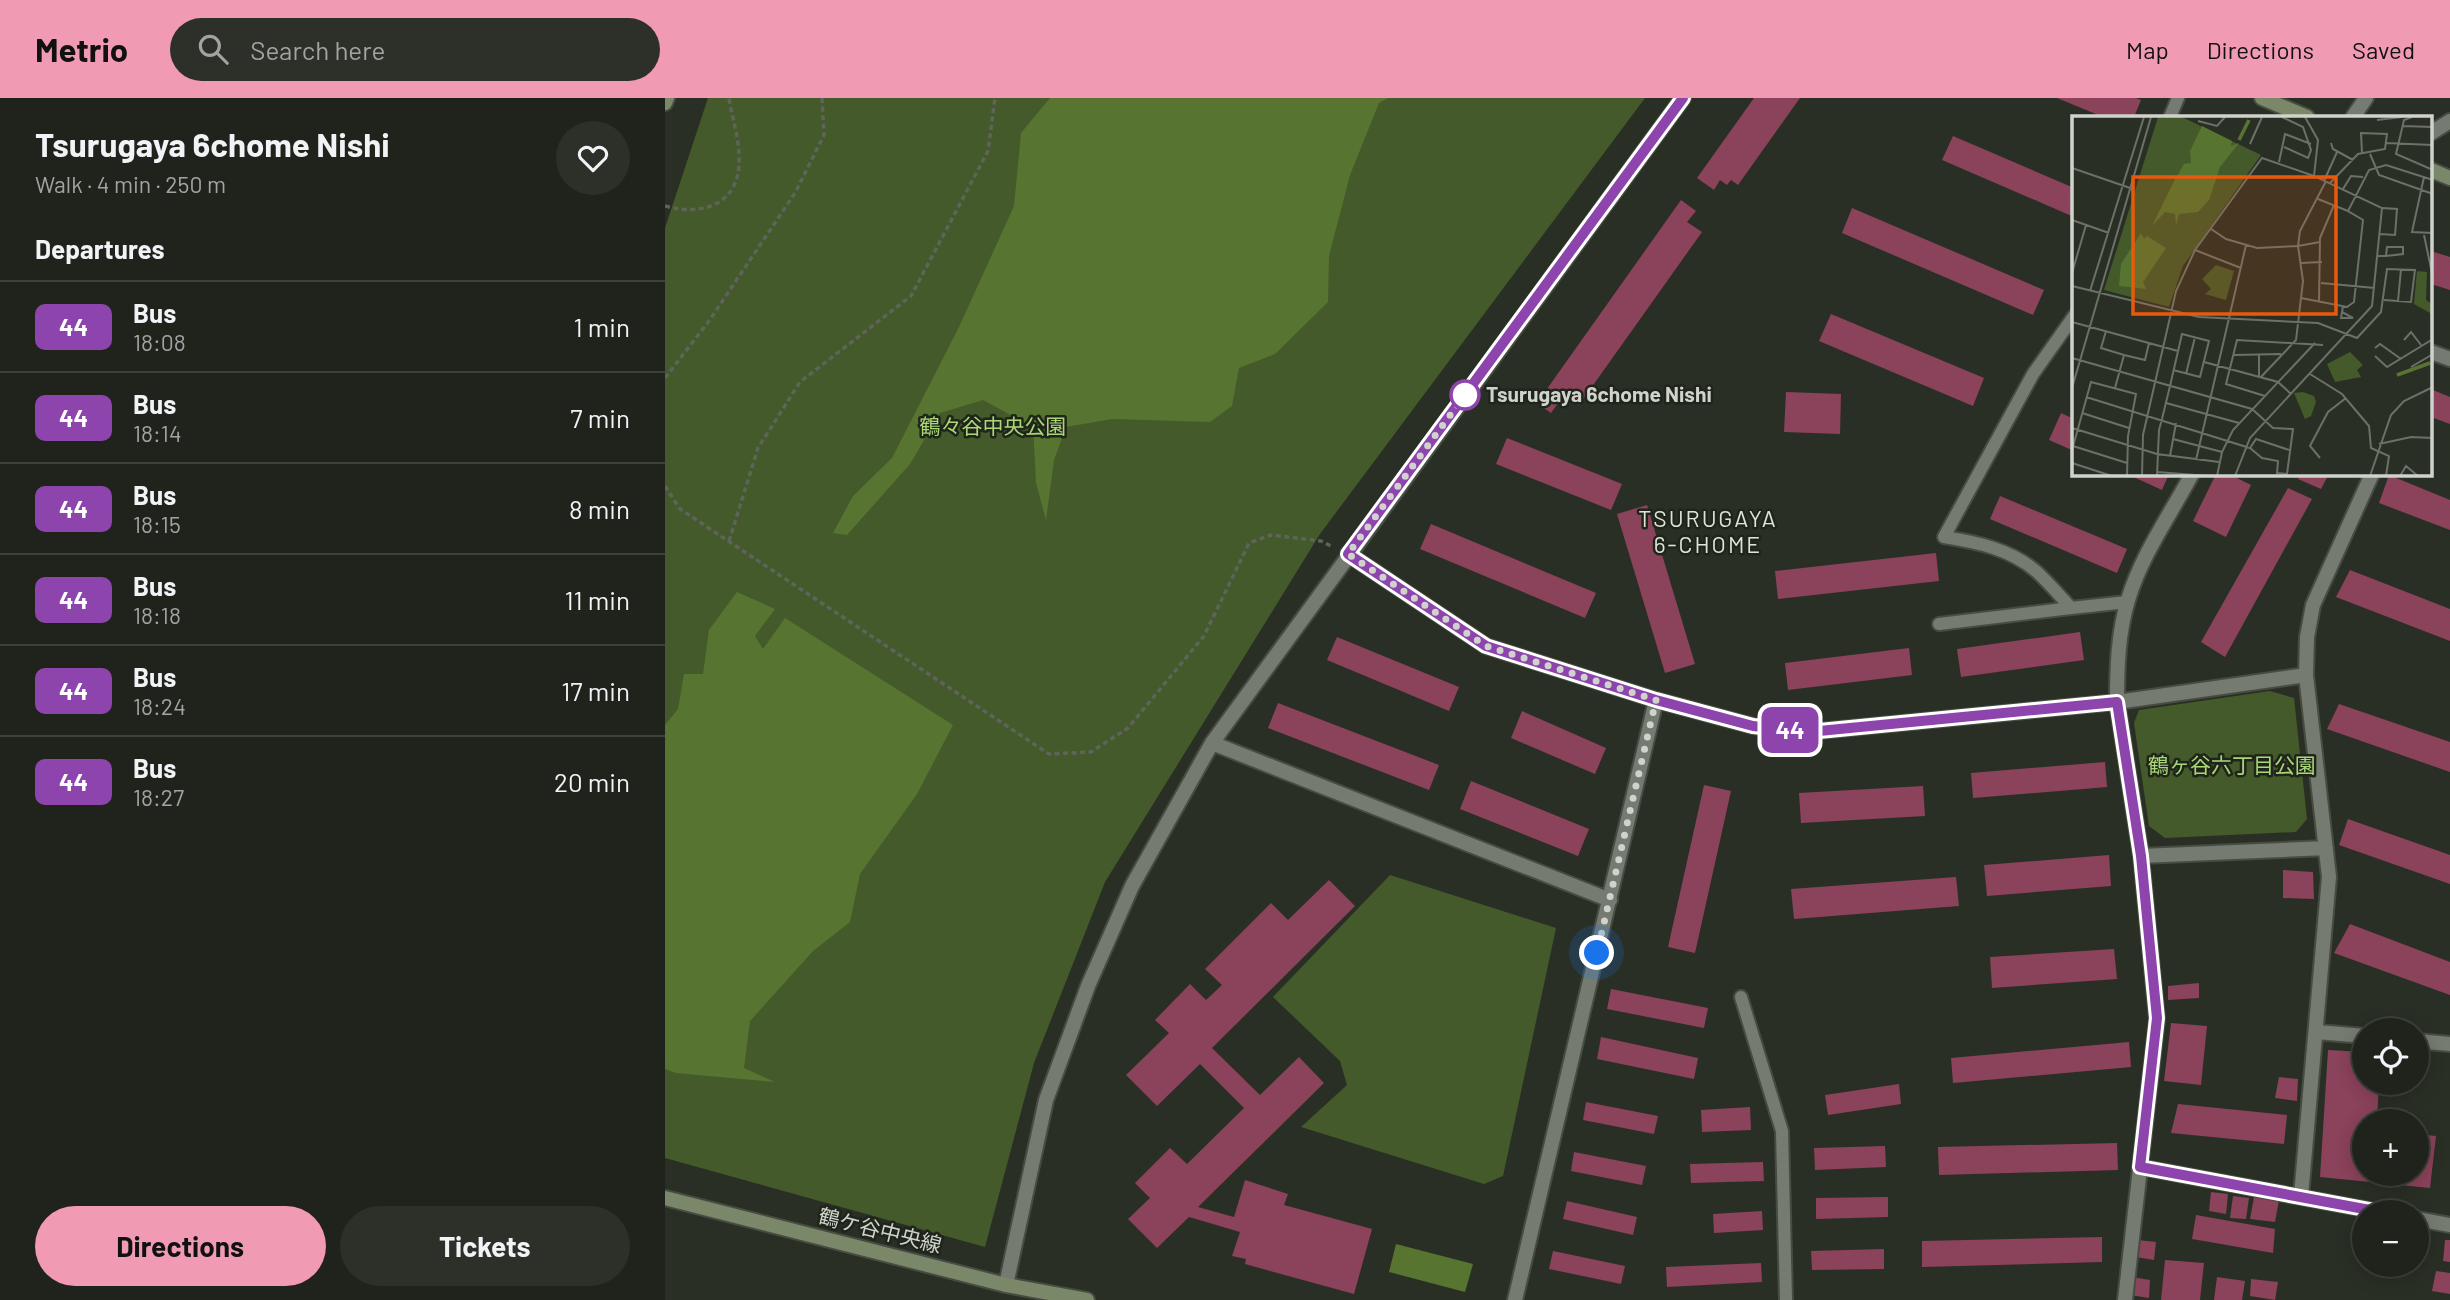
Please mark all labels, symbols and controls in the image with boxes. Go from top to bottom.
search box [170,18,660,81]
text: Metrio [35,29,128,69]
icon: search [194,30,232,68]
text: Search here [250,34,385,65]
text: Map [2126,35,2169,64]
text: Directions [2207,35,2314,64]
text: Saved [2352,35,2415,64]
inset map [2072,116,2433,476]
button: heart [556,121,630,195]
text: Tsurugaya 6chome Nishi [35,124,390,164]
text: Walk · 4 min · 250 m [35,170,226,198]
text: Departures [35,233,165,264]
text: Bus [133,297,176,328]
text: 1 min [574,311,630,342]
text: 44 [59,312,88,341]
text: 18:08 [133,328,186,356]
marker: Tsurugaya 6chome Nishi [1450,380,1480,410]
place label: Tsurugaya 6chome Nishi [1486,381,1712,406]
text: Bus [133,388,176,419]
text: 7 min [570,402,630,433]
text: 44 [59,403,88,432]
park label: 鶴々谷中央公園 [920,413,1067,438]
text: 18:14 [133,419,182,447]
text: Bus [133,479,176,510]
text: 8 min [569,493,630,524]
text: 44 [59,494,88,523]
district label: TSURUGAYA 6-CHOME [1638,504,1778,558]
text: 18:15 [133,510,181,538]
text: Bus [133,570,176,601]
text: 11 min [564,584,630,615]
text: 44 [59,585,88,614]
text: 18:18 [133,601,181,629]
text: Bus [133,661,176,692]
text: 17 min [561,675,630,706]
text: 44 [59,676,88,705]
text: 18:24 [133,692,186,720]
line badge: 44 [1759,707,1821,753]
text: 44 [1775,715,1805,744]
text: Bus [133,752,176,783]
park label: 鶴ヶ谷六丁目公園 [2148,752,2316,777]
text: 20 min [554,766,630,797]
text: 44 [59,767,88,796]
text: 18:27 [133,783,184,811]
your location [1579,935,1614,970]
map controls [2352,1018,2429,1277]
button: locate [2352,1018,2429,1095]
button: + [2352,1109,2429,1186]
button: − [2352,1200,2429,1277]
street label: 鶴ケ谷中央線 [816,1202,945,1257]
button: Directions [35,1206,326,1286]
button: Tickets [340,1206,630,1286]

